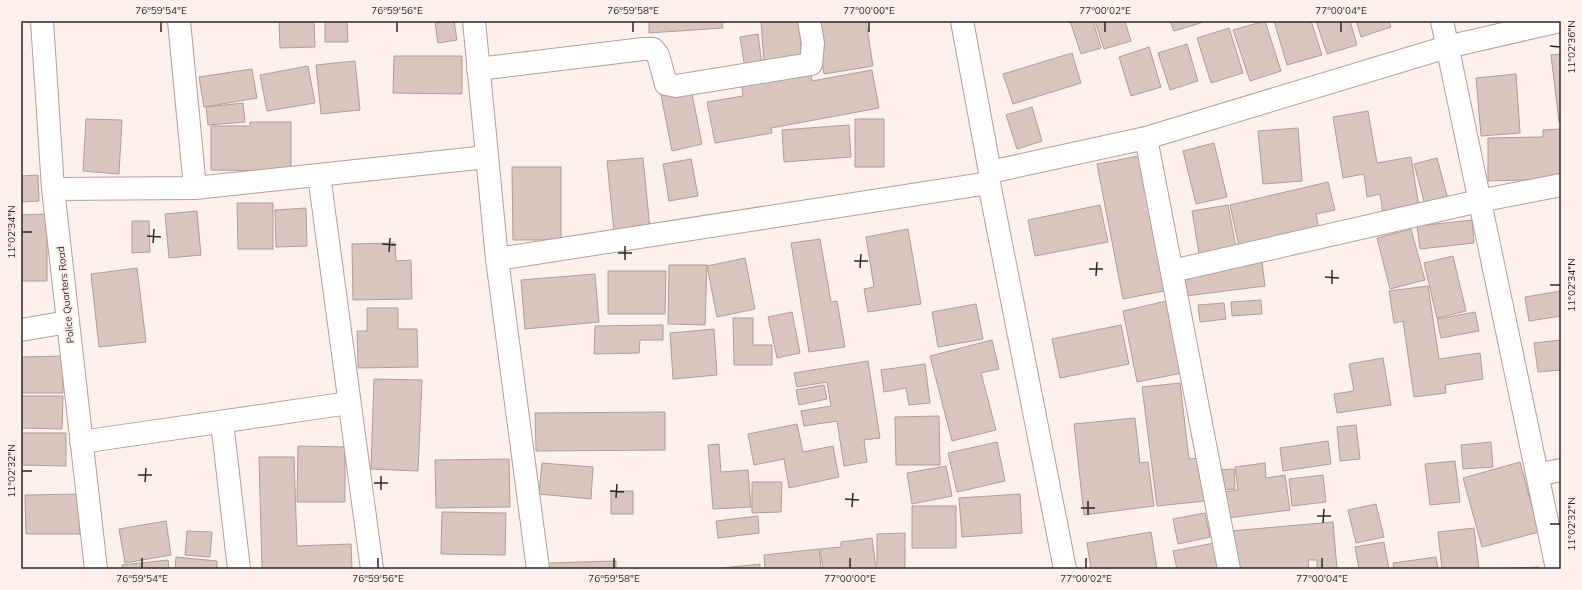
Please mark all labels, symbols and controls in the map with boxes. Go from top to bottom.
text: 76°59'54"E [135,4,187,17]
text: 76°59'56"E [371,4,423,17]
text: 76°59'58"E [607,4,659,17]
text: 77°00'00"E [843,4,895,17]
text: 77°00'02"E [1079,4,1131,17]
text: 77°00'04"E [1315,4,1367,17]
text: 11°02'36"N [1565,20,1578,74]
text: 11°02'34"N [5,205,18,259]
street label: Police Quarters Road [54,246,77,344]
text: 11°02'34"N [1565,258,1578,312]
text: 11°02'32"N [5,444,18,498]
text: 11°02'32"N [1565,497,1578,551]
text: 76°59'54"E [116,572,168,585]
text: 76°59'56"E [352,572,404,585]
text: 76°59'58"E [588,572,640,585]
text: 77°00'00"E [824,572,876,585]
text: 77°00'02"E [1060,572,1112,585]
text: 77°00'04"E [1296,572,1348,585]

